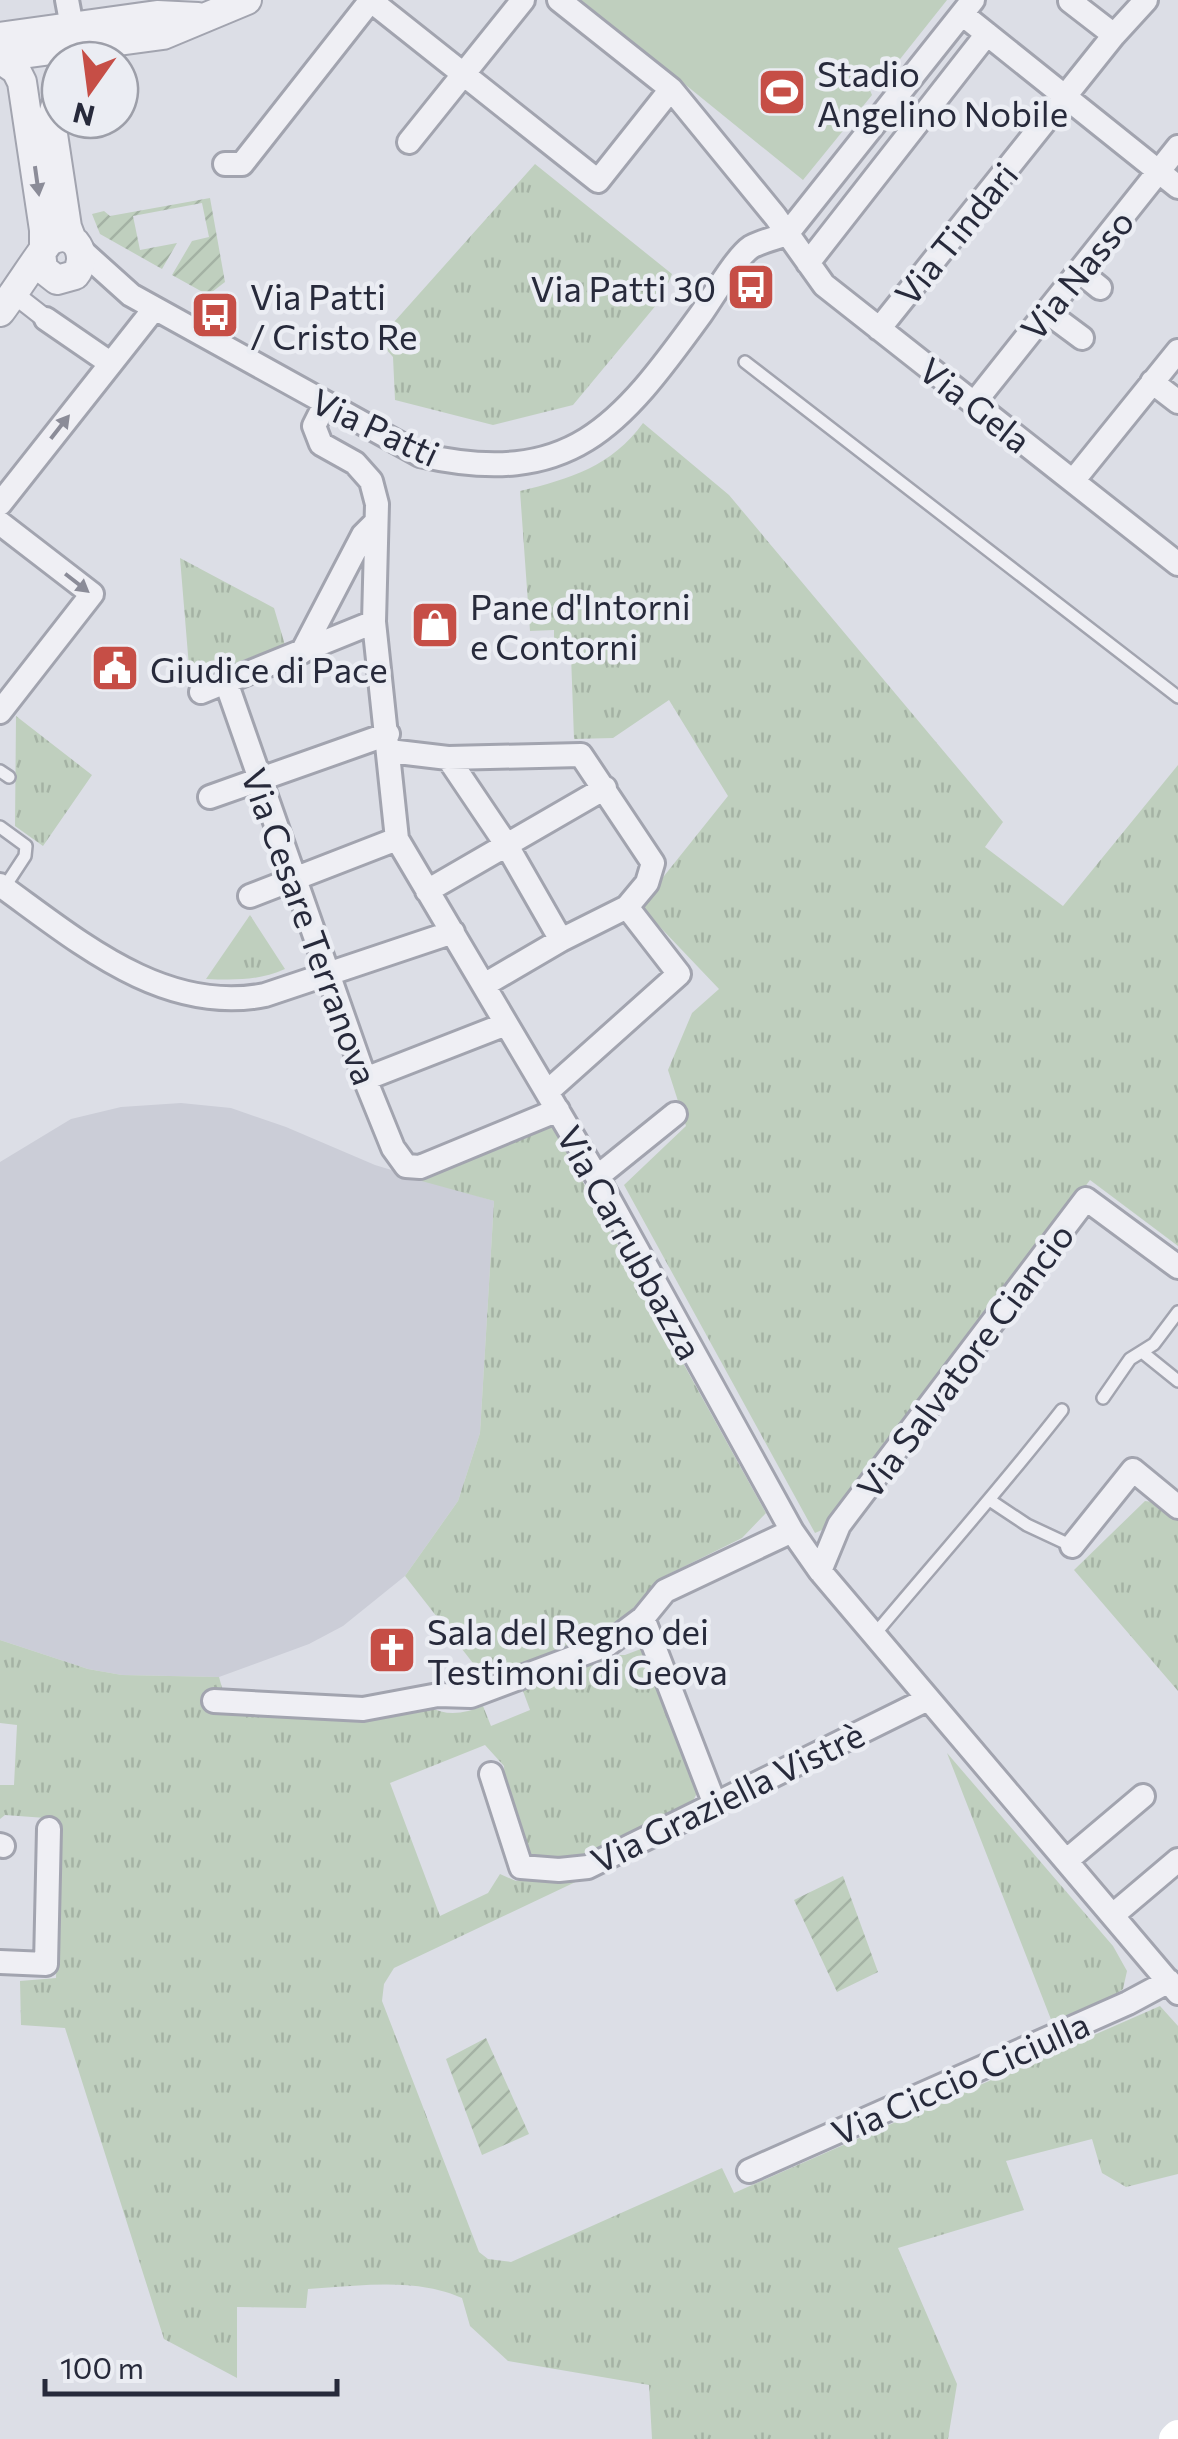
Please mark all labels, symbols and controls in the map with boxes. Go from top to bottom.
north arrow [40,40,140,140]
place label: Stadio Angelino Nobile [817,51,1068,134]
sports icon: Stadio Angelino Nobile [756,66,808,118]
text: N [69,96,98,134]
street label: Via Tindari [884,153,1026,313]
one-way arrow [29,165,45,197]
street label: Via Nasso [1010,200,1142,348]
bus stop icon: Via Patti 30 [725,261,777,313]
place label: Via Patti 30 [531,266,716,309]
place label: Via Patti / Cristo Re [250,274,418,357]
bus stop icon: Via Patti / Cristo Re [189,289,241,341]
street label: Via Gela [912,347,1040,461]
street label: Via Patti [305,378,447,474]
one-way arrow [49,415,70,440]
one-way arrow [64,572,90,592]
place label: Pane d'Intorni e Contorni [470,584,691,667]
shop icon: Pane d'Intorni e Contorni [409,599,461,651]
public building icon: Giudice di Pace [89,642,141,694]
place label: Giudice di Pace [150,647,388,690]
street label: Via Cesare Terranova [234,762,388,1090]
street label: Via Carrubbazza [549,1118,713,1366]
street label: Via Salvatore Ciancio [846,1214,1082,1506]
place label: Sala del Regno dei Testimoni di Geova [427,1609,728,1692]
church icon: Sala del Regno dei Testimoni di Geova [366,1624,418,1676]
street label: Via Graziella Vistrè [584,1711,870,1881]
street label: Via Ciccio Ciciulla [825,2001,1095,2153]
scale bar [45,2334,338,2396]
text: 100 m [60,2348,144,2385]

